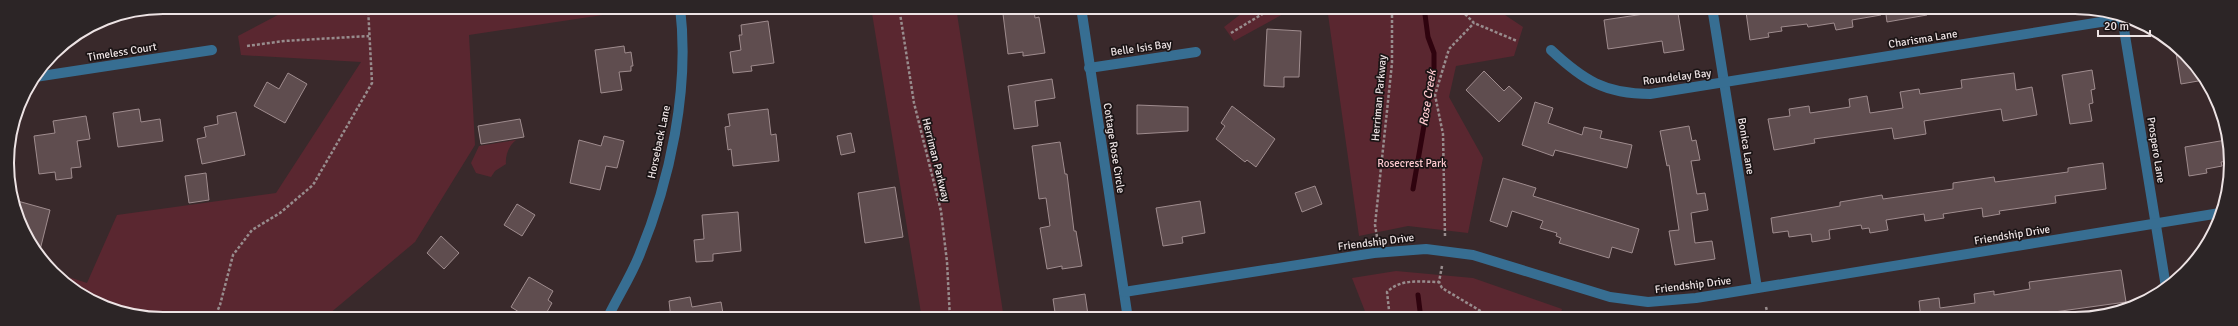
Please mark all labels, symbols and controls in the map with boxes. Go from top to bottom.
scale bar [2098,12,2150,38]
text: 20 m [2104,19,2129,34]
street label: Charisma Lane [1888,27,1958,51]
street label: Belle Isis Bay [1109,37,1173,59]
street label: Timeless Court [87,40,158,64]
street label: Herriman Parkway [1369,53,1389,142]
street label: Roundelay Bay [1642,66,1713,88]
water label: Rose Creek [1416,68,1440,127]
street label: Cottage Rose Circle [1100,102,1128,194]
street label: Horseback Lane [645,104,673,180]
street label: Herriman Parkway [919,116,953,204]
street label: Prospero Lane [2144,116,2168,184]
street label: Bonica Lane [1735,117,1757,175]
park label: Rosecrest Park [1377,157,1447,170]
street label: Friendship Drive [1973,223,2051,247]
street label: Friendship Drive [1337,231,1415,253]
street label: Friendship Drive [1654,274,1732,296]

